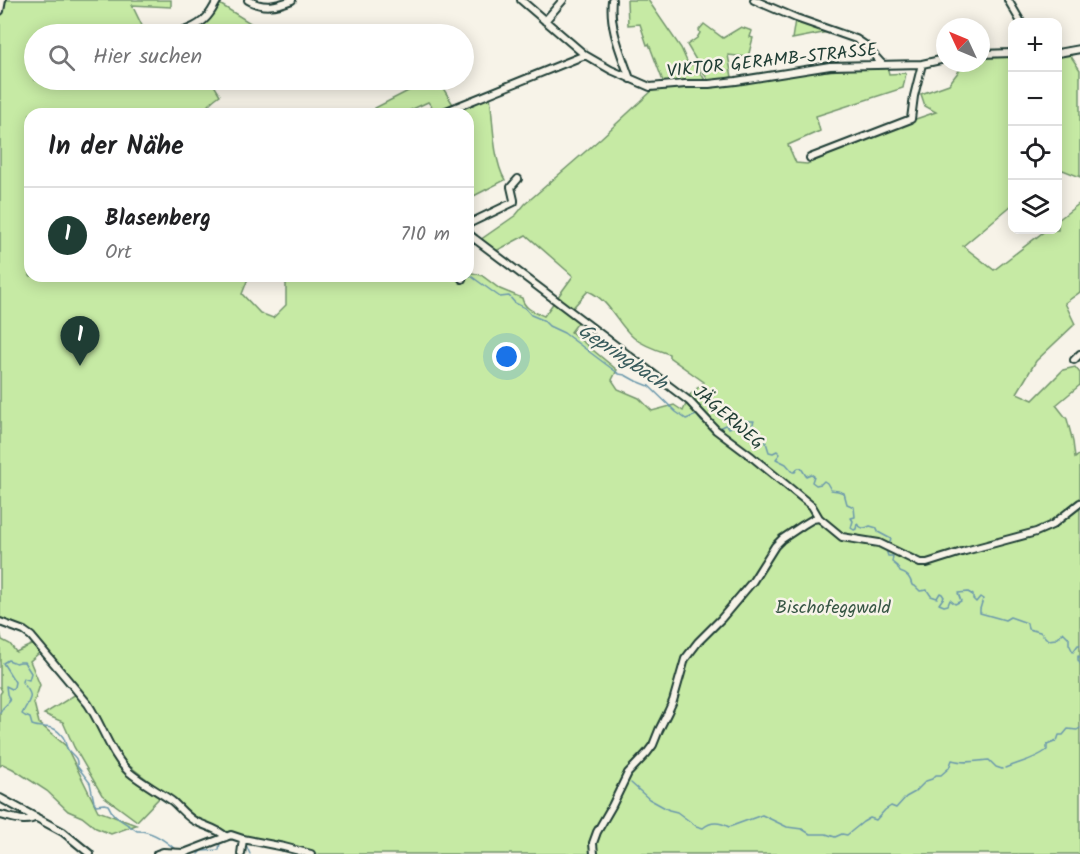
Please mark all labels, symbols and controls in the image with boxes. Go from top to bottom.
north arrow [936,18,990,72]
map controls [1008,18,1062,234]
button: + [1008,18,1062,72]
search box [24,24,474,90]
street label: VIKTOR GERAMB-STRASSE [666,36,879,87]
text: Hier suchen [93,40,202,75]
icon: search [45,41,78,74]
button: − [1008,72,1062,126]
text: In der Nähe [48,126,184,168]
button: locate [1008,126,1062,180]
button: layers [1008,180,1062,234]
text: Blasenberg [105,202,211,237]
text: 1 [64,219,71,251]
text: 710 m [401,219,450,251]
text: Ort [105,237,132,269]
pin: 1 [60,316,100,366]
water label: Gepringbach [571,316,675,401]
your location [492,342,521,371]
street label: JÄGERWEG [686,379,770,458]
park label: Bischofeggwald [775,594,892,623]

